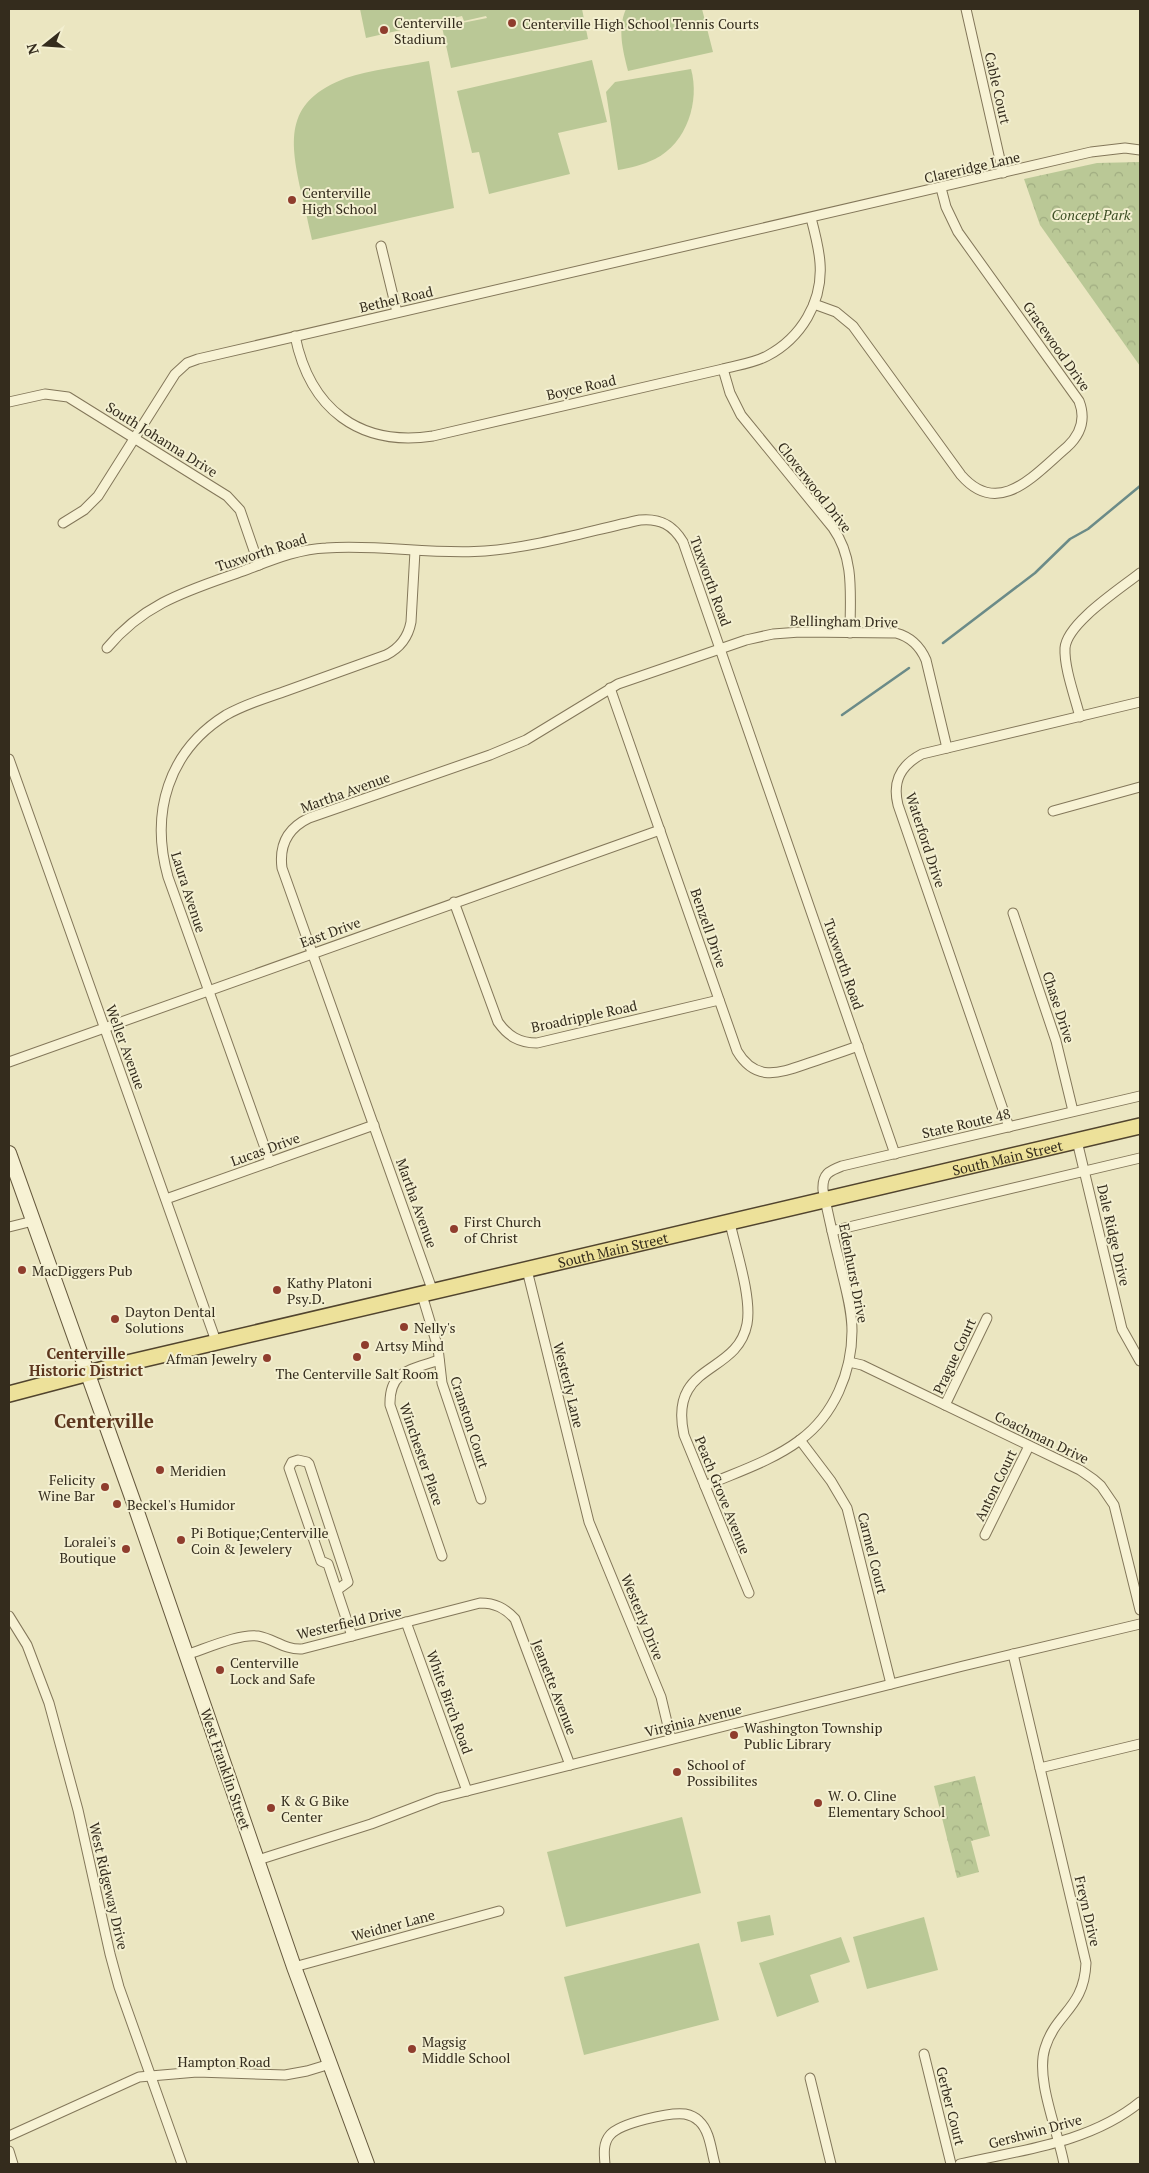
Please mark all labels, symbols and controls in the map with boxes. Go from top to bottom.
place label: Centerville Stadium [394,13,463,48]
place label: Centerville High School Tennis Courts [522,14,759,33]
marker: Centerville High School Tennis Courts [506,17,518,29]
north arrow [20,20,70,70]
marker: Centerville Stadium [378,24,390,36]
text: N [21,41,43,57]
street label: Cable Court [980,50,1016,127]
street label: Clareridge Lane [922,147,1022,187]
place label: Centerville High School [302,183,377,218]
marker: Centerville High School [286,194,298,206]
park label: Concept Park [1051,205,1131,224]
street label: Bethel Road [357,281,435,317]
street label: Gracewood Drive [1019,297,1095,395]
street label: Boyce Road [544,370,618,404]
street label: South Johanna Drive [103,397,221,481]
street label: Cloverwood Drive [774,438,856,536]
street label: Tuxworth Road [213,528,309,576]
street label: Tuxworth Road [686,533,736,629]
street label: Bellingham Drive [790,611,898,631]
street label: Martha Avenue [298,767,392,817]
street label: Waterford Drive [902,790,950,890]
street label: Laura Avenue [167,849,211,935]
street label: Benzell Drive [687,886,731,970]
street label: East Drive [297,912,363,952]
street label: Tuxworth Road [820,916,868,1012]
street label: Chase Drive [1038,969,1080,1045]
street label: Broadripple Road [529,995,639,1037]
street label: Weller Avenue [102,1002,150,1092]
street label: State Route 48 [920,1104,1012,1142]
street label: Lucas Drive [228,1128,302,1170]
street label: South Main Street [950,1135,1065,1179]
street label: Martha Avenue [392,1156,442,1250]
street label: Dale Ridge Drive [1093,1182,1135,1288]
place label: First Church of Christ [464,1212,541,1247]
street label: Edenhurst Drive [835,1222,873,1324]
marker: First Church of Christ [448,1223,460,1235]
street label: South Main Street [556,1227,671,1271]
place label: MacDiggers Pub [32,1261,133,1280]
marker: MacDiggers Pub [16,1264,28,1276]
place label: Kathy Platoni Psy.D. [287,1273,372,1308]
marker: Kathy Platoni Psy.D. [271,1284,283,1296]
place label: Dayton Dental Solutions [125,1302,215,1337]
marker: Dayton Dental Solutions [109,1313,121,1325]
street label: Prague Court [928,1314,980,1397]
place label: Nelly's [414,1318,456,1337]
marker: Nelly's [398,1321,410,1333]
place label: Artsy Mind [375,1336,444,1355]
marker: Artsy Mind [359,1339,371,1351]
street label: Westerly Lane [549,1340,589,1430]
district label: Centerville Historic District [29,1343,143,1380]
place label: Afman Jewelry [166,1349,258,1368]
marker: The Centerville Salt Room [351,1351,363,1363]
marker: Afman Jewelry [261,1352,273,1364]
place label: The Centerville Salt Room [275,1364,439,1383]
street label: Cranston Court [446,1374,494,1471]
street label: Winchester Place [396,1400,448,1508]
street label: Coachman Drive [992,1406,1092,1468]
district label: Centerville [54,1408,154,1433]
street label: Peach Grove Avenue [691,1433,755,1557]
street label: Anton Court [969,1445,1021,1524]
place label: Meridien [170,1461,227,1480]
marker: Meridien [154,1464,166,1476]
place label: Felicity Wine Bar [38,1470,96,1505]
marker: Felicity Wine Bar [99,1481,111,1493]
place label: Beckel's Humidor [127,1495,236,1514]
marker: Beckel's Humidor [111,1498,123,1510]
street label: Carmel Court [854,1510,892,1596]
place label: Pi Botique;Centerville Coin & Jewelery [191,1523,329,1558]
place label: Loralei's Boutique [59,1532,116,1567]
marker: Pi Botique;Centerville Coin & Jewelery [175,1534,187,1546]
marker: Loralei's Boutique [120,1543,132,1555]
street label: Westerly Drive [617,1571,669,1663]
street label: Westerfield Drive [295,1601,403,1643]
street label: Jeanette Avenue [528,1637,582,1737]
street label: White Birch Road [422,1648,478,1757]
place label: Centerville Lock and Safe [230,1653,315,1688]
marker: Centerville Lock and Safe [214,1664,226,1676]
street label: Virginia Avenue [643,1699,743,1741]
street label: West Franklin Street [196,1706,256,1833]
place label: Washington Township Public Library [744,1718,882,1753]
marker: Washington Township Public Library [728,1729,740,1741]
place label: School of Possibilites [687,1755,758,1790]
marker: School of Possibilites [671,1766,683,1778]
place label: W. O. Cline Elementary School [828,1786,945,1821]
place label: K & G Bike Center [281,1791,349,1826]
marker: W. O. Cline Elementary School [812,1797,824,1809]
marker: K & G Bike Center [265,1802,277,1814]
street label: West Ridgeway Drive [85,1820,133,1952]
street label: Freyn Drive [1071,1874,1105,1948]
street label: Weidner Lane [349,1905,437,1945]
place label: Magsig Middle School [422,2032,511,2067]
marker: Magsig Middle School [406,2043,418,2055]
street label: Hampton Road [177,2052,271,2071]
street label: Gerber Court [932,2065,970,2148]
street label: Gershwin Drive [986,2109,1084,2153]

